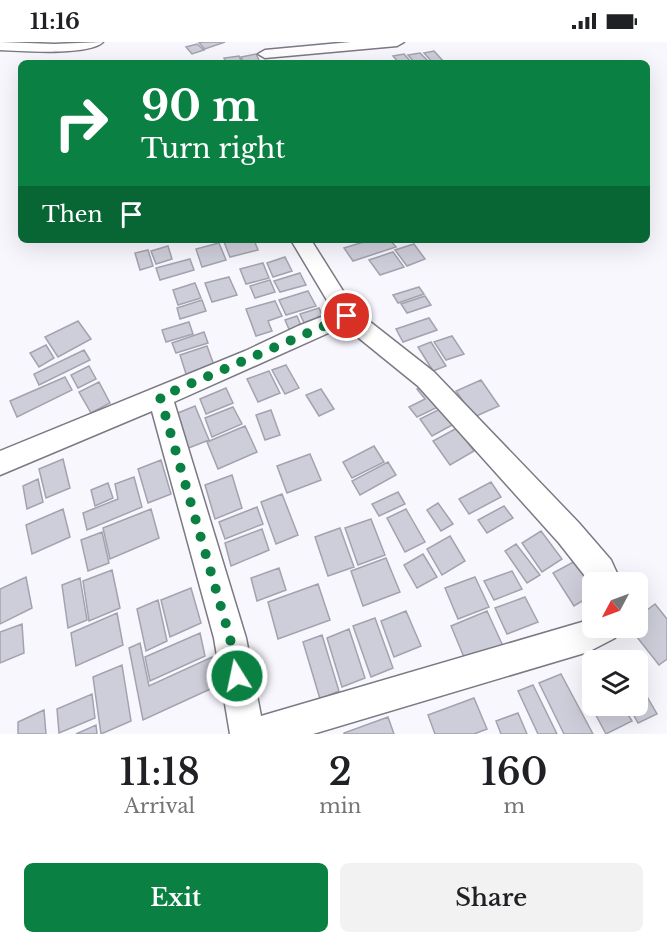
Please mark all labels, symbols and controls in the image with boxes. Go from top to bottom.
text: 11:16 [30,8,80,35]
text: 90 m [141,80,259,132]
icon: right [42,84,120,162]
text: Turn right [141,132,285,165]
icon: arrive [115,198,148,231]
text: Then [42,201,103,228]
pin [321,290,372,341]
icon: arrive [330,299,363,332]
north arrow [582,572,648,638]
map controls [582,572,648,716]
position arrow [205,644,269,708]
button: layers [582,650,648,716]
text: 11:18 [120,750,200,795]
text: 2 [329,750,352,795]
text: 160 [481,750,547,795]
text: Arrival [124,794,195,818]
text: min [319,794,361,818]
text: m [503,794,525,818]
button: Exit [24,863,328,932]
button: Share [340,863,643,932]

